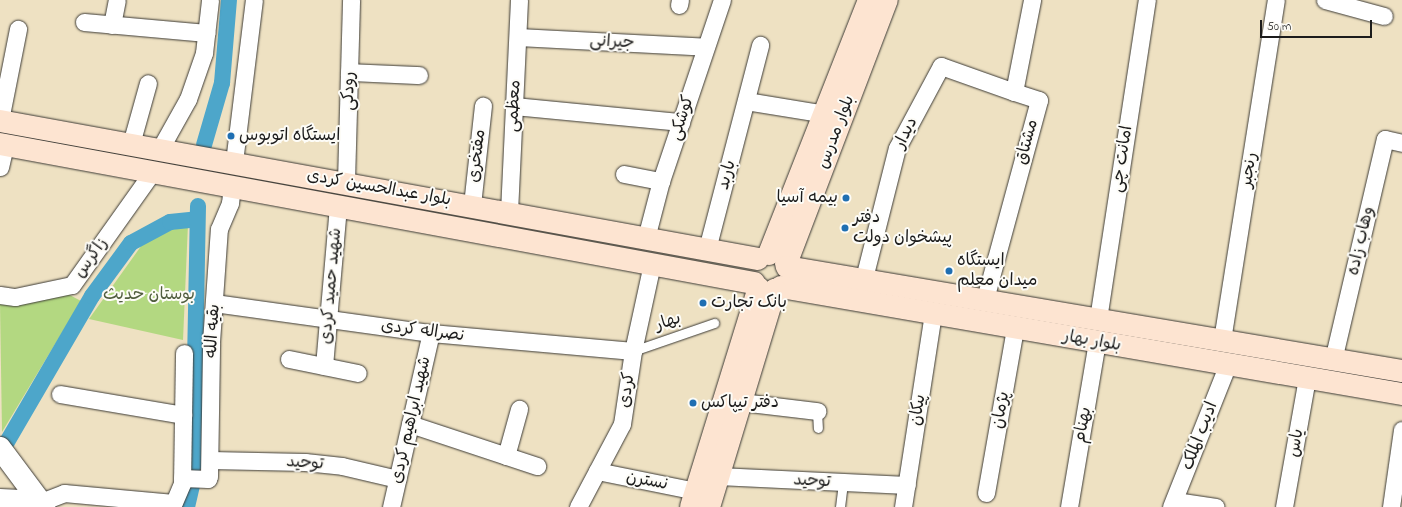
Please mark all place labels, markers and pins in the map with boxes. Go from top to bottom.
place label: ایستگاه اتوبوس [239,126,340,146]
marker: ایستگاه اتوبوس [226,131,236,141]
place label: بیمه آسیا [777,188,838,208]
marker: بیمه آسیا [841,193,851,203]
place label: دفتر پیشخوان دولت [853,208,952,248]
marker: دفتر پیشخوان دولت [840,223,850,233]
place label: ایستگاه میدان معلم [957,251,1037,291]
marker: ایستگاه میدان معلم [944,266,954,276]
place label: بانک تجارت [711,293,787,313]
marker: بانک تجارت [698,298,708,308]
place label: دفتر تیپاکس [701,393,779,413]
marker: دفتر تیپاکس [688,398,698,408]

